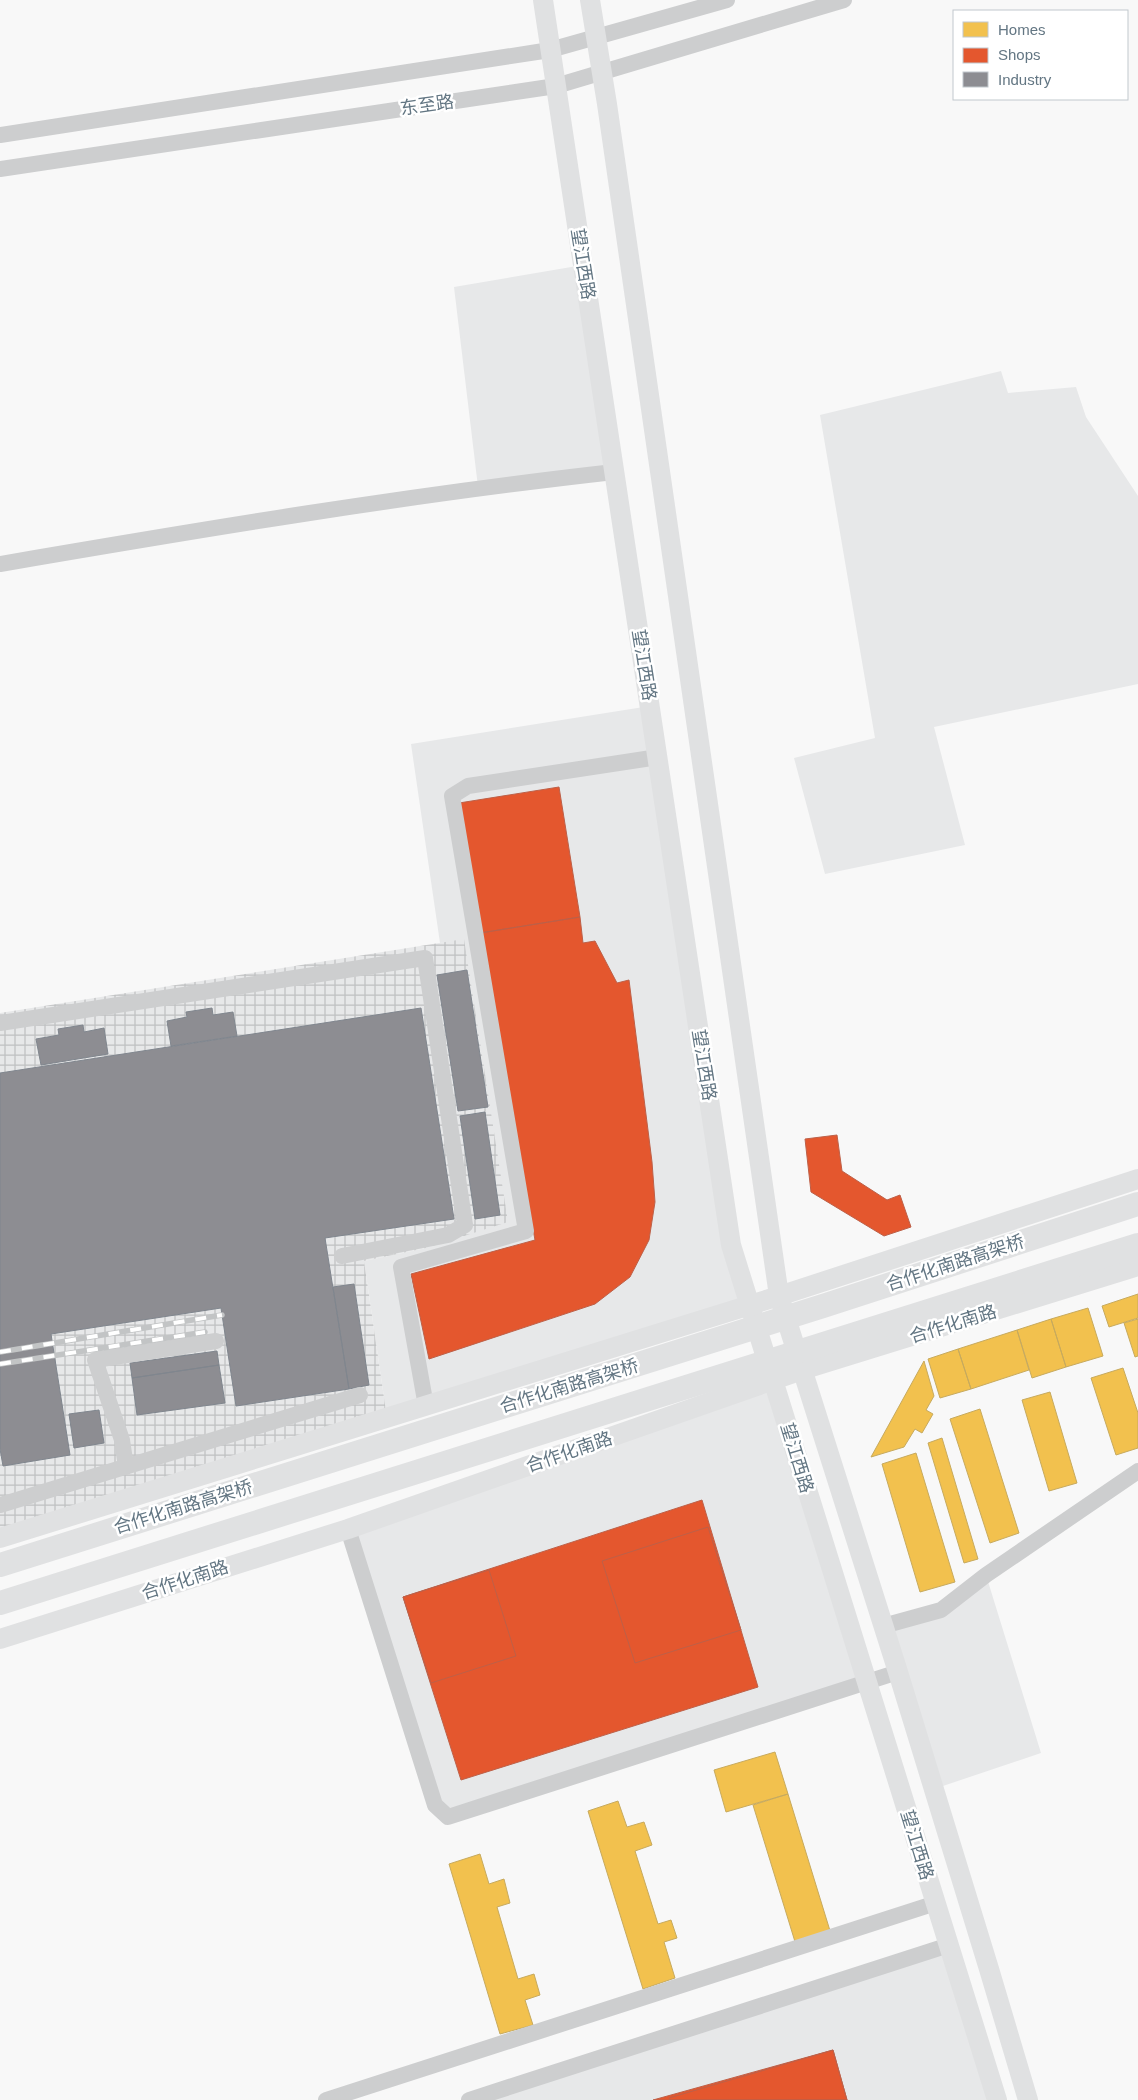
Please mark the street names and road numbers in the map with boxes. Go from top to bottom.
street label: 东至路 [399,91,455,119]
street label: 望江西路 [567,227,599,301]
street label: 望江西路 [628,628,660,702]
street label: 望江西路 [688,1028,720,1102]
street label: 合作化南路高架桥 [883,1231,1027,1295]
street label: 合作化南路 [907,1301,999,1347]
street label: 合作化南路高架桥 [497,1355,641,1417]
street label: 望江西路 [777,1421,817,1495]
street label: 合作化南路 [523,1428,615,1476]
street label: 合作化南路高架桥 [111,1476,255,1538]
street label: 合作化南路 [139,1557,231,1603]
street label: 望江西路 [897,1808,937,1882]

